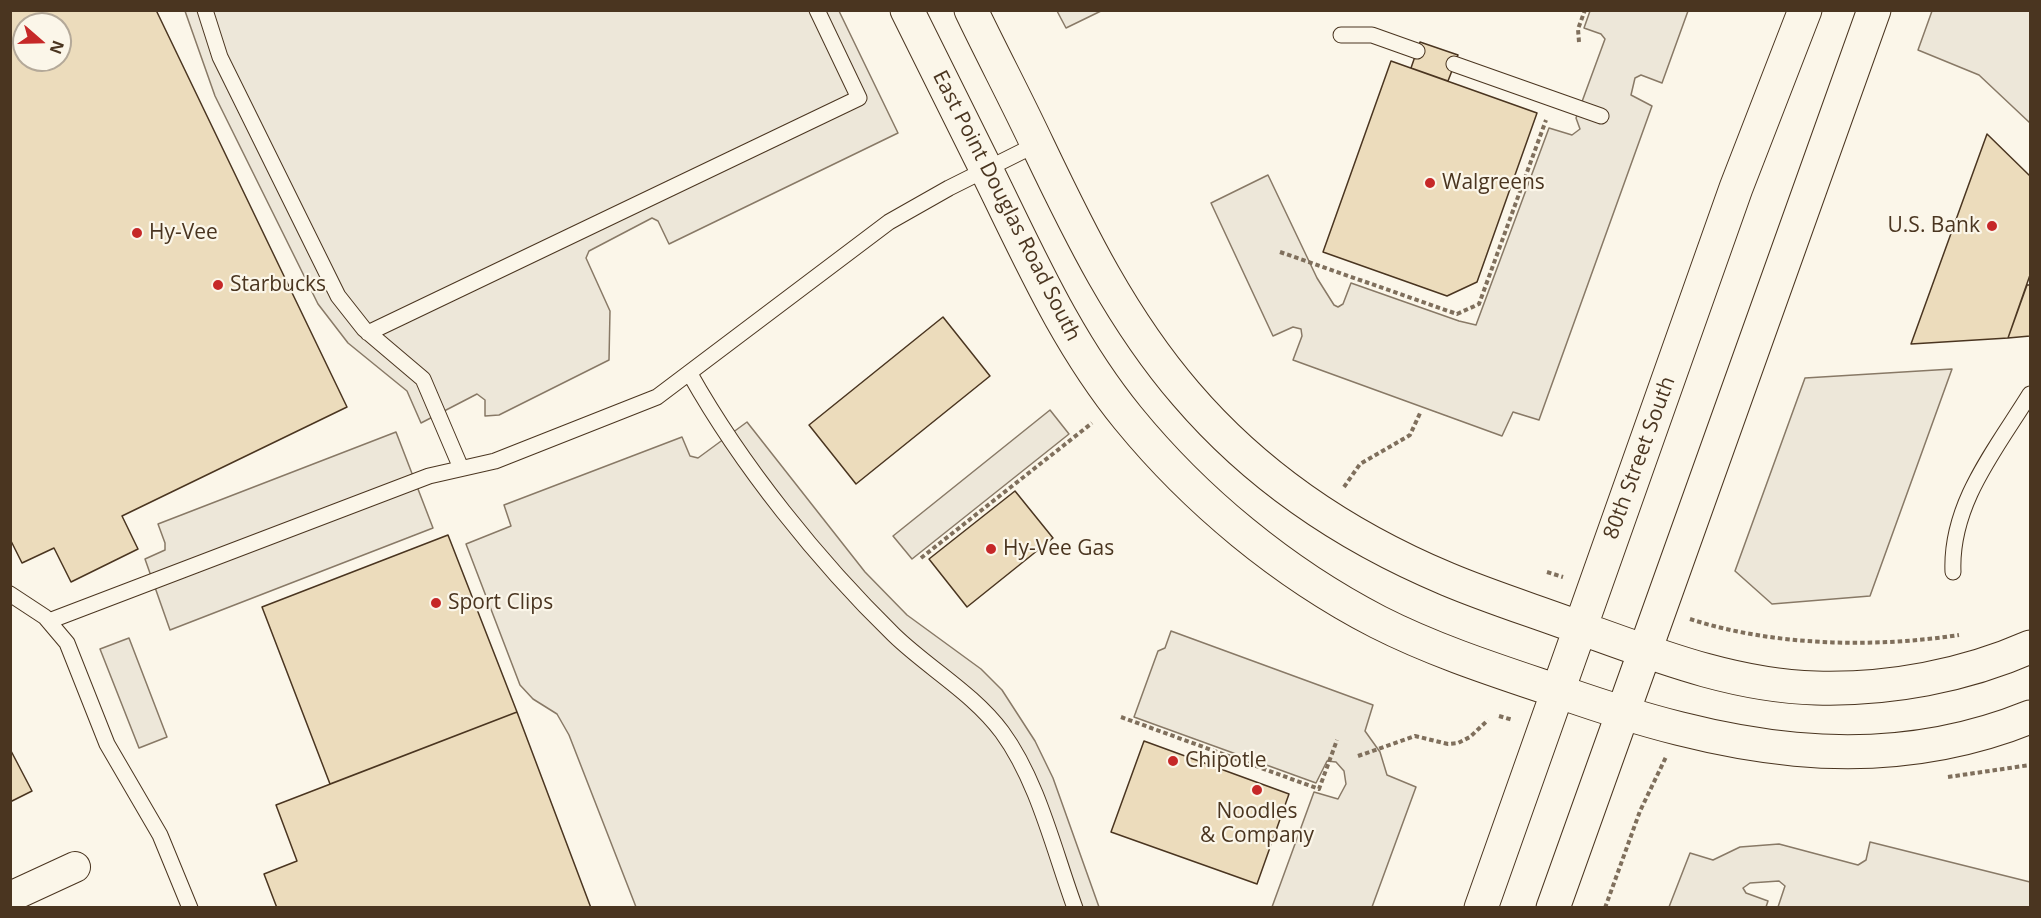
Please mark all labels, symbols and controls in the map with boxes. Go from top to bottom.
north arrow [12,12,72,72]
text: N [44,38,70,57]
street label: East Point Douglas Road South [927,67,1085,345]
place label: Walgreens [1442,170,1545,196]
marker: Walgreens [1423,176,1437,190]
place label: U.S. Bank [1888,213,1980,239]
marker: U.S. Bank [1985,219,1999,233]
place label: Hy-Vee [149,220,218,246]
marker: Hy-Vee [130,226,144,240]
place label: Starbucks [230,272,326,298]
marker: Starbucks [211,278,225,292]
street label: 80th Street South [1599,373,1681,543]
place label: Hy-Vee Gas [1003,536,1114,562]
marker: Hy-Vee Gas [984,542,998,556]
place label: Sport Clips [448,590,553,616]
marker: Sport Clips [429,596,443,610]
place label: Chipotle [1185,748,1266,774]
marker: Chipotle [1166,754,1180,768]
marker: Noodles & Company [1250,783,1264,797]
place label: Noodles & Company [1200,799,1314,849]

